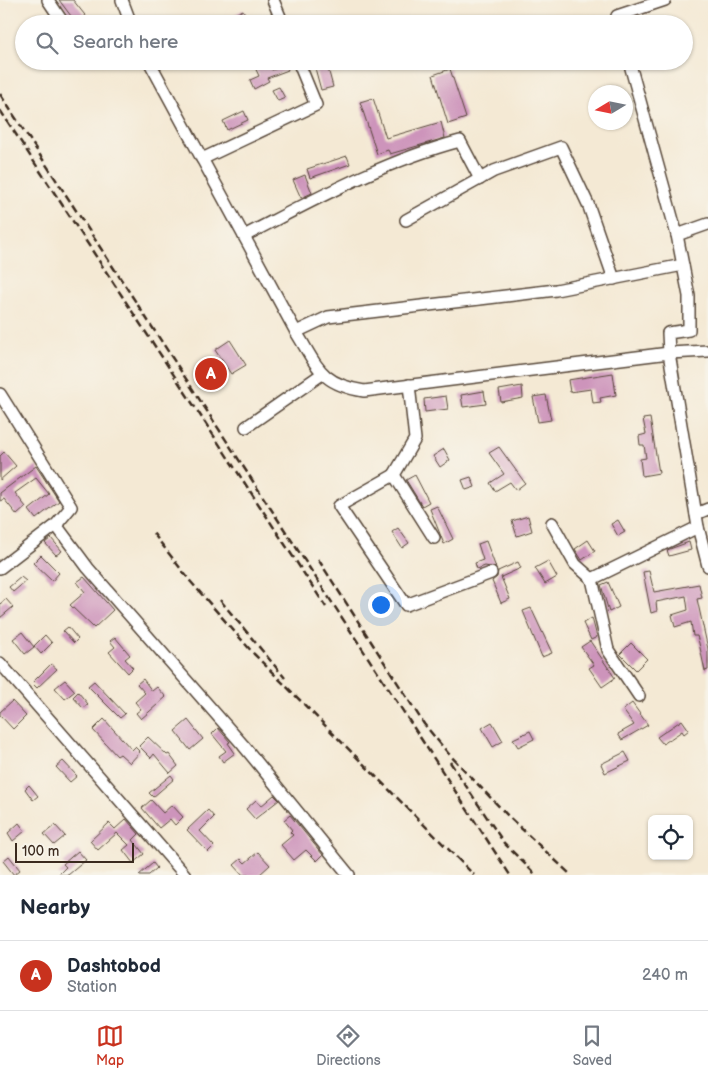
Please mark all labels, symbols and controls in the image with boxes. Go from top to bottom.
search box [15,15,693,70]
icon: search [33,29,61,57]
text: Search here [73,31,178,54]
north arrow [588,85,633,130]
pin: A [195,355,227,393]
your location [368,592,394,618]
map controls [648,815,693,860]
button: locate [648,815,693,860]
scale bar [15,840,134,863]
text: 100 m [22,843,59,860]
text: Nearby [20,895,90,920]
text: Dashtobod [67,955,161,978]
text: A [31,966,41,985]
text: 240 m [642,966,688,985]
text: Station [67,978,117,997]
tab: Map [96,1022,124,1069]
tab: Directions [316,1022,381,1069]
tab: Saved [573,1022,612,1069]

